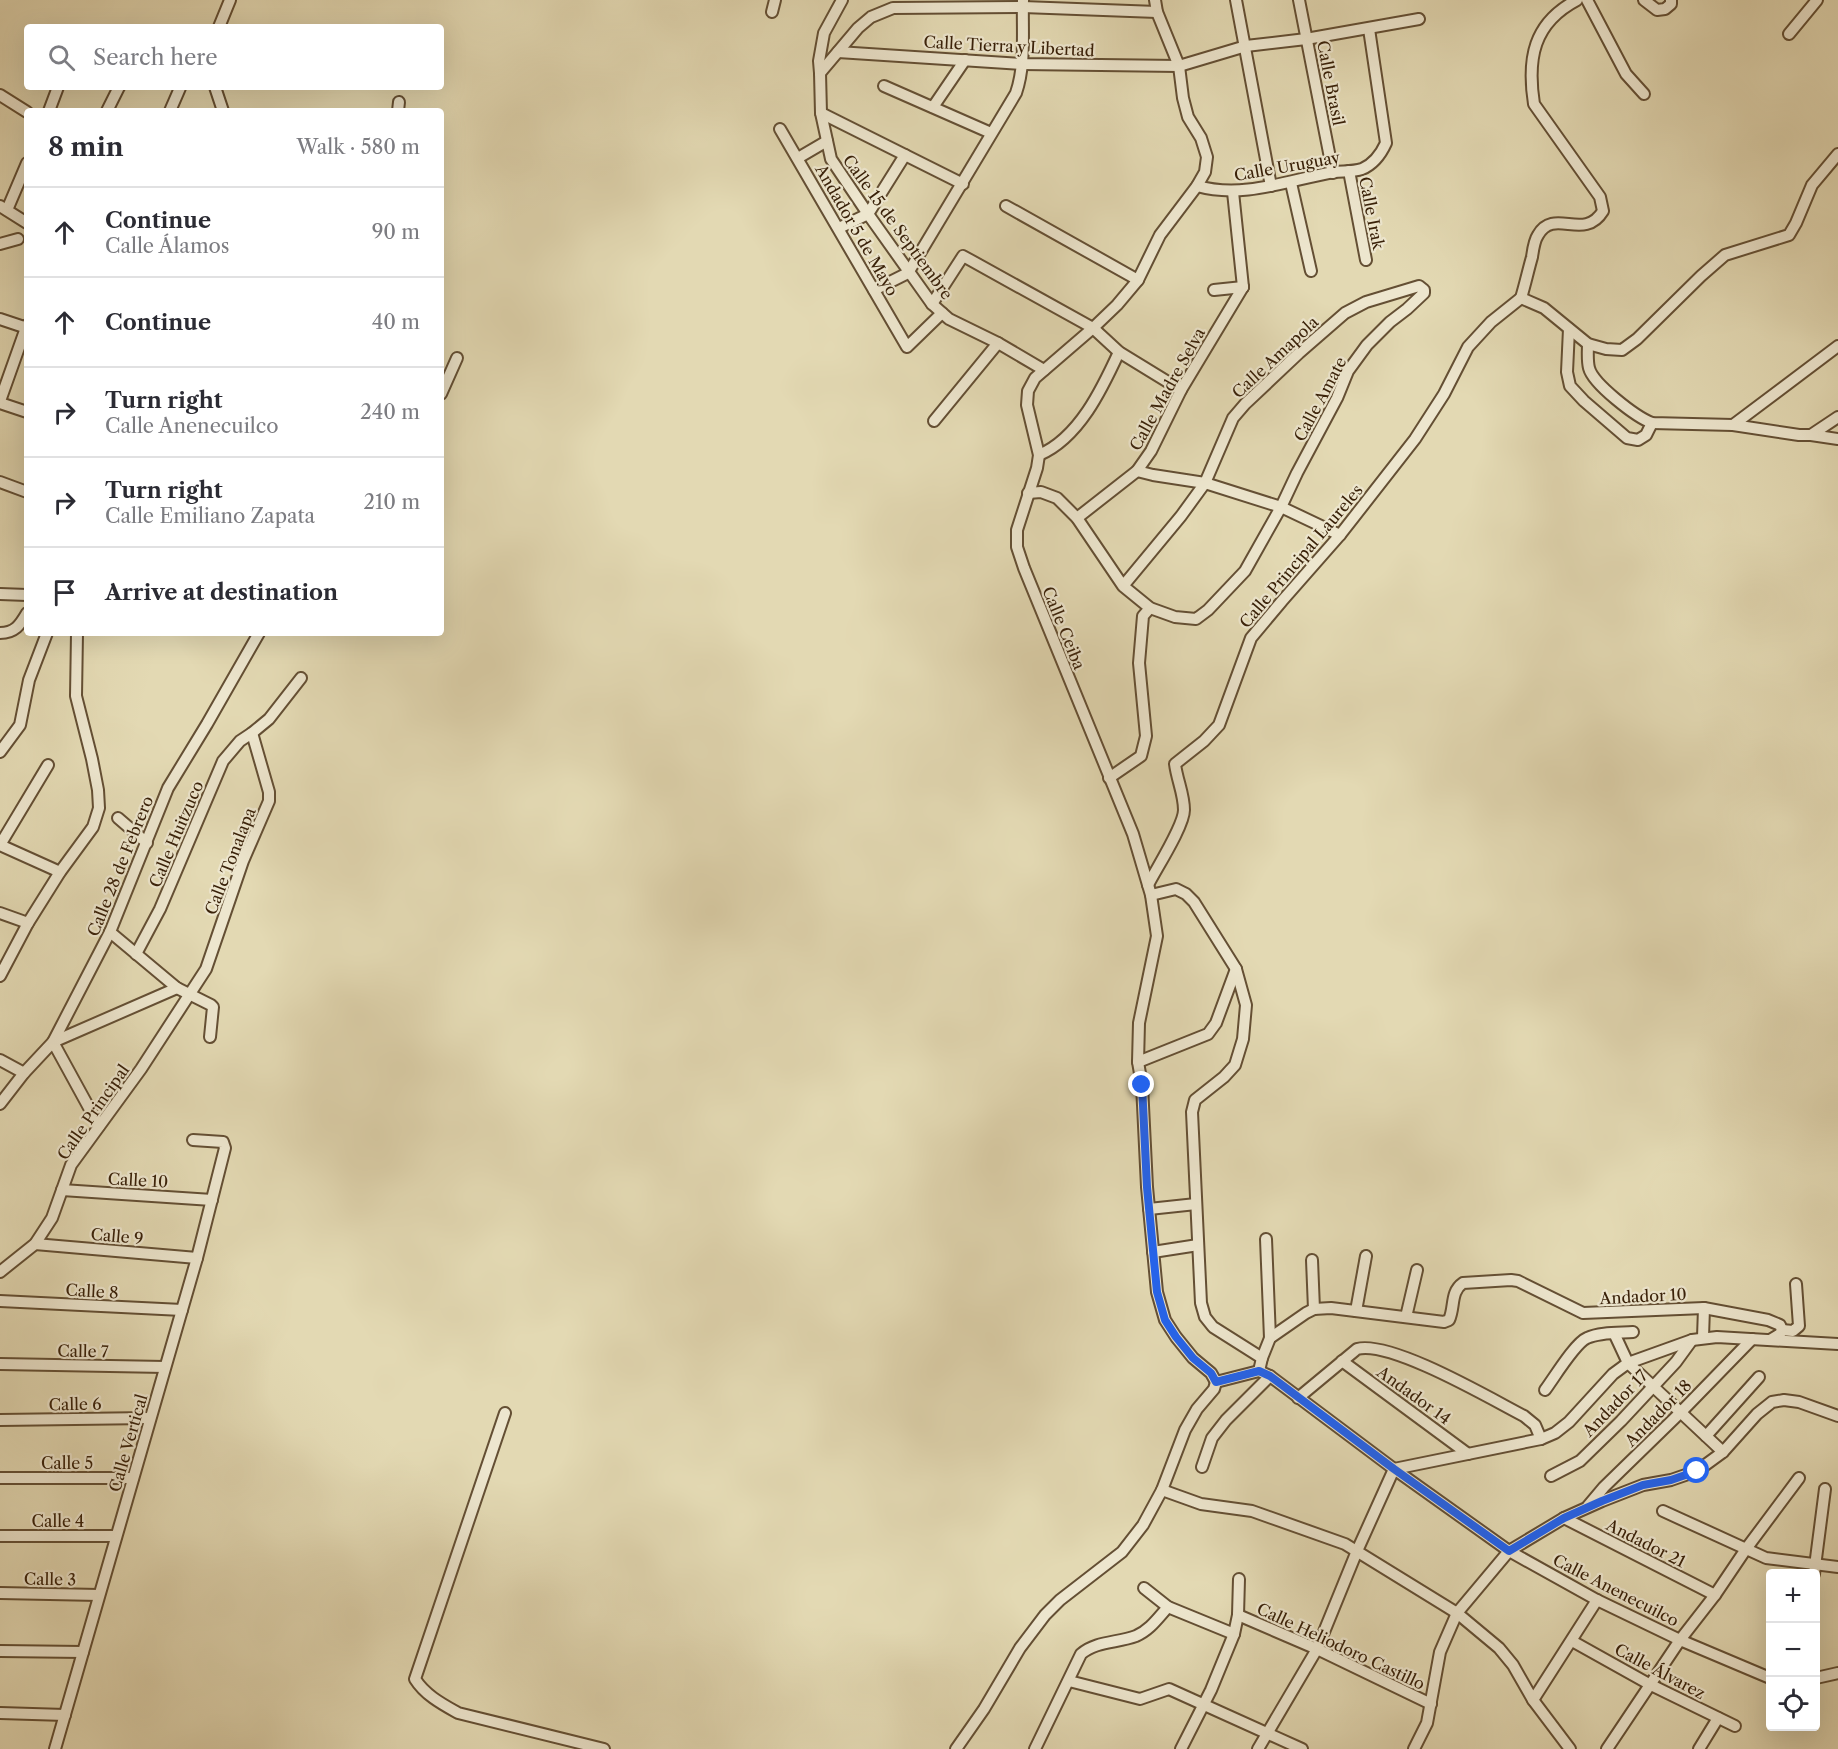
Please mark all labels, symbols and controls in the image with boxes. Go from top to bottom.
search box [24,24,444,90]
street label: Calle Tierra y Libertad [923,32,1095,60]
street label: Calle Brasil [1313,39,1349,128]
icon: search [45,41,78,74]
text: Search here [93,44,218,71]
text: 8 min [48,131,124,163]
text: Walk · 580 m [297,135,420,159]
street label: Calle Uruguay [1232,147,1343,185]
street label: Calle 15 de Septiembre [839,151,957,303]
street label: Andador 5 de Mayo [811,160,903,299]
street label: Calle Irak [1355,175,1389,252]
text: Continue [105,207,211,234]
icon: ahead [48,216,81,249]
text: 90 m [372,220,420,244]
text: Calle Álamos [105,234,229,258]
icon: ahead [48,306,81,339]
text: Continue [105,309,211,336]
text: 40 m [372,310,420,334]
street label: Calle Amapola [1228,311,1323,402]
street label: Calle Madre Selva [1125,324,1209,454]
street label: Calle Amate [1289,353,1351,445]
text: Turn right [105,387,223,414]
icon: right [48,396,81,429]
text: 240 m [360,400,420,424]
text: Calle Anenecuilco [105,414,278,438]
text: Turn right [105,477,223,504]
street label: Calle Principal Laureles [1235,480,1367,632]
icon: right [48,486,81,519]
text: 210 m [363,490,420,514]
text: Calle Emiliano Zapata [105,504,315,528]
icon: arrive [48,576,81,609]
text: Arrive at destination [105,579,338,606]
street label: Calle Ceiba [1038,584,1090,673]
street label: Calle Huitzuco [145,778,207,890]
street label: Calle 28 de Febrero [83,793,157,939]
street label: Calle Tonalapa [200,804,260,917]
street label: Calle Principal [53,1060,133,1164]
route end [1128,1071,1154,1097]
street label: Calle 10 [107,1168,169,1192]
street label: Calle 9 [90,1224,144,1248]
street label: Calle 8 [65,1280,119,1302]
street label: Andador 10 [1598,1284,1687,1308]
street label: Calle 7 [57,1341,109,1361]
street label: Andador 14 [1372,1361,1455,1428]
street label: Andador 17 [1578,1365,1652,1441]
street label: Andador 18 [1620,1375,1696,1451]
street label: Calle Vertical [104,1392,152,1494]
street label: Calle 6 [48,1394,102,1414]
street label: Calle 5 [41,1453,93,1473]
route start [1683,1457,1709,1483]
street label: Calle 4 [32,1511,84,1531]
street label: Andador 21 [1602,1514,1689,1572]
street label: Calle Anenecuilco [1550,1550,1683,1630]
street label: Calle 3 [24,1569,76,1589]
map controls [1766,1569,1820,1731]
button: + [1766,1569,1820,1623]
street label: Calle Heliodoro Castillo [1254,1598,1428,1694]
button: − [1766,1623,1820,1677]
street label: Calle Álvarez [1611,1639,1709,1703]
button: locate [1766,1677,1820,1731]

